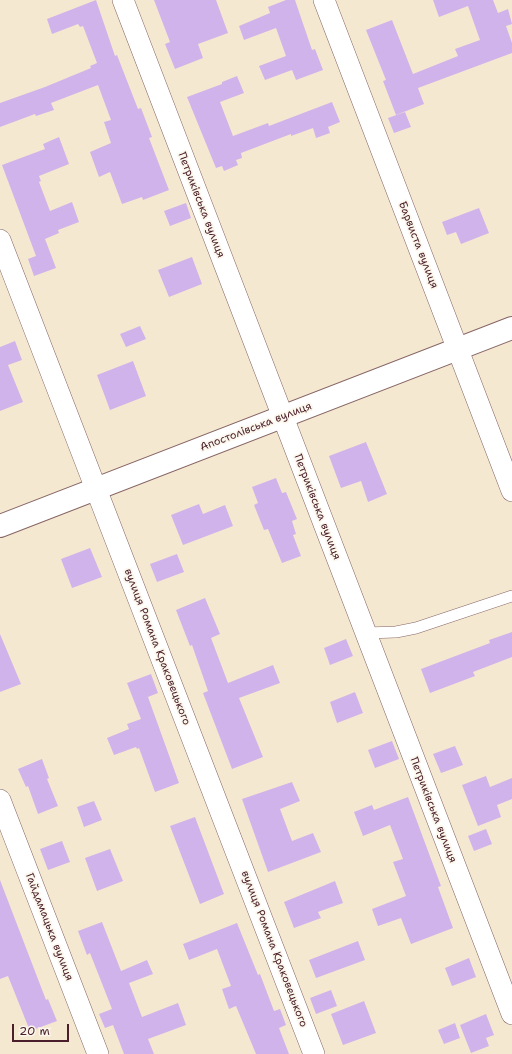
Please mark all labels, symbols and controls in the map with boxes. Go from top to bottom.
street label: Петриківська вулиця [175,150,227,260]
street label: Барвиста вулиця [395,200,441,290]
street label: Апостолівська вулиця [198,400,314,454]
street label: Петриківська вулиця [291,452,343,562]
street label: вулиця Романа Краковецького [121,567,193,727]
street label: Петриківська вулиця [407,755,459,865]
street label: вулиця Романа Краковецького [238,869,310,1029]
street label: Гайдамацька вулиця [22,871,76,983]
scale bar [14,1016,71,1042]
text: 20 m [19,1023,50,1039]

